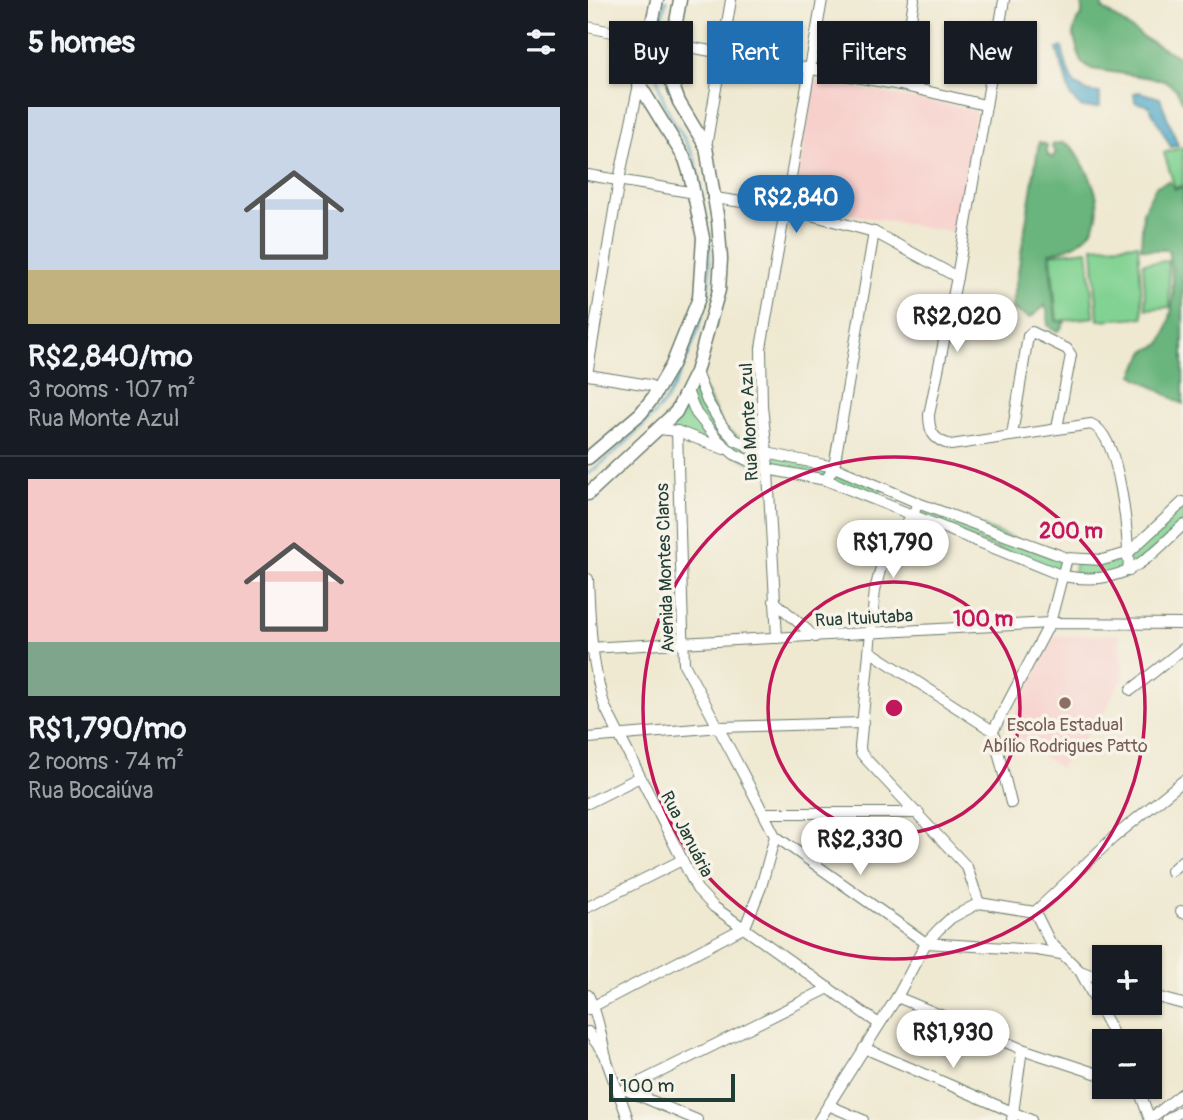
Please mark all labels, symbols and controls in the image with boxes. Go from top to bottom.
chip: Buy [609,21,693,84]
chip: Rent [707,21,803,84]
chip: Filters [817,21,930,84]
chip: New [944,21,1037,84]
icon: filters [522,23,560,61]
text: 5 homes [28,24,135,61]
icon: home [231,152,357,278]
pin: R$2,840 [731,176,861,235]
text: R$2,840 [753,183,839,212]
pin: R$2,020 [892,294,1022,354]
text: R$2,020 [913,302,1001,331]
text: R$2,840/mo [28,338,193,375]
street label: Rua Monte Azul [735,362,764,482]
text: 3 rooms · 107 m² [28,375,196,404]
text: Rua Monte Azul [28,404,179,433]
street label: Avenida Montes Claros [651,483,680,653]
text: 200 m [1039,518,1103,545]
pin: R$1,790 [828,520,958,580]
icon: home [231,524,357,650]
text: R$1,790 [853,528,933,557]
street label: Rua Ituiutaba [814,604,914,633]
text: 100 m [953,606,1013,633]
marker: Escola Estadual Abílio Rodrigues Patto [1057,695,1073,711]
centre of rings [882,696,906,720]
text: R$1,790/mo [28,710,186,747]
place label: Escola Estadual Abílio Rodrigues Patto [982,714,1148,758]
text: 2 rooms · 74 m² [28,747,184,776]
text: Rua Bocaiúva [28,776,153,805]
street label: Rua Januária [655,787,718,881]
pin: R$2,330 [795,818,925,877]
text: R$2,330 [817,825,903,854]
map controls [1092,945,1162,1099]
button: + [1092,945,1162,1015]
pin: R$1,930 [888,1010,1018,1070]
text: R$1,930 [912,1018,994,1047]
button: − [1092,1029,1162,1099]
scale bar [609,1071,735,1103]
text: 100 m [620,1074,674,1098]

